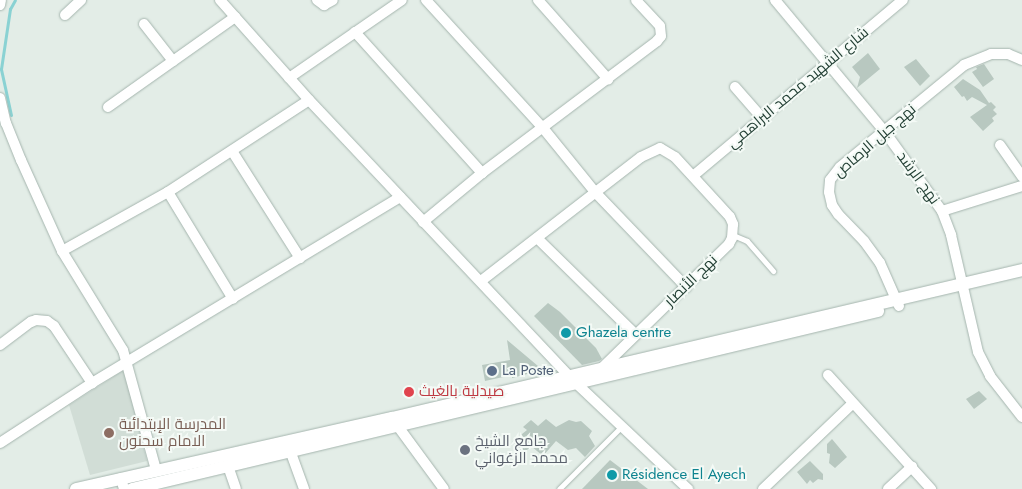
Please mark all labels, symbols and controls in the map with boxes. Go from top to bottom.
street label: شارع الشهيد محمد البراهمي [724,24,872,152]
street label: نهج جبل الرصاص [830,100,920,182]
street label: نهج الرشد [893,148,943,208]
street label: نهج الأنصار [661,251,721,311]
place label: Ghazela centre [576,324,671,342]
marker: Ghazela centre [560,327,572,339]
place label: La Poste [502,362,554,380]
marker: La Poste [486,365,498,377]
place label: صيدلية بالغيث [419,383,504,401]
marker: صيدلية بالغيث [403,386,415,398]
place label: المدرسة الإبتدائية الامام سحنون [119,415,226,450]
marker: المدرسة الإبتدائية الامام سحنون [103,427,115,439]
place label: جامع الشيخ محمد الزغواني [475,432,568,467]
marker: جامع الشيخ محمد الزغواني [459,444,471,456]
place label: Résidence El Ayech [622,466,746,484]
marker: Résidence El Ayech [606,469,618,481]

